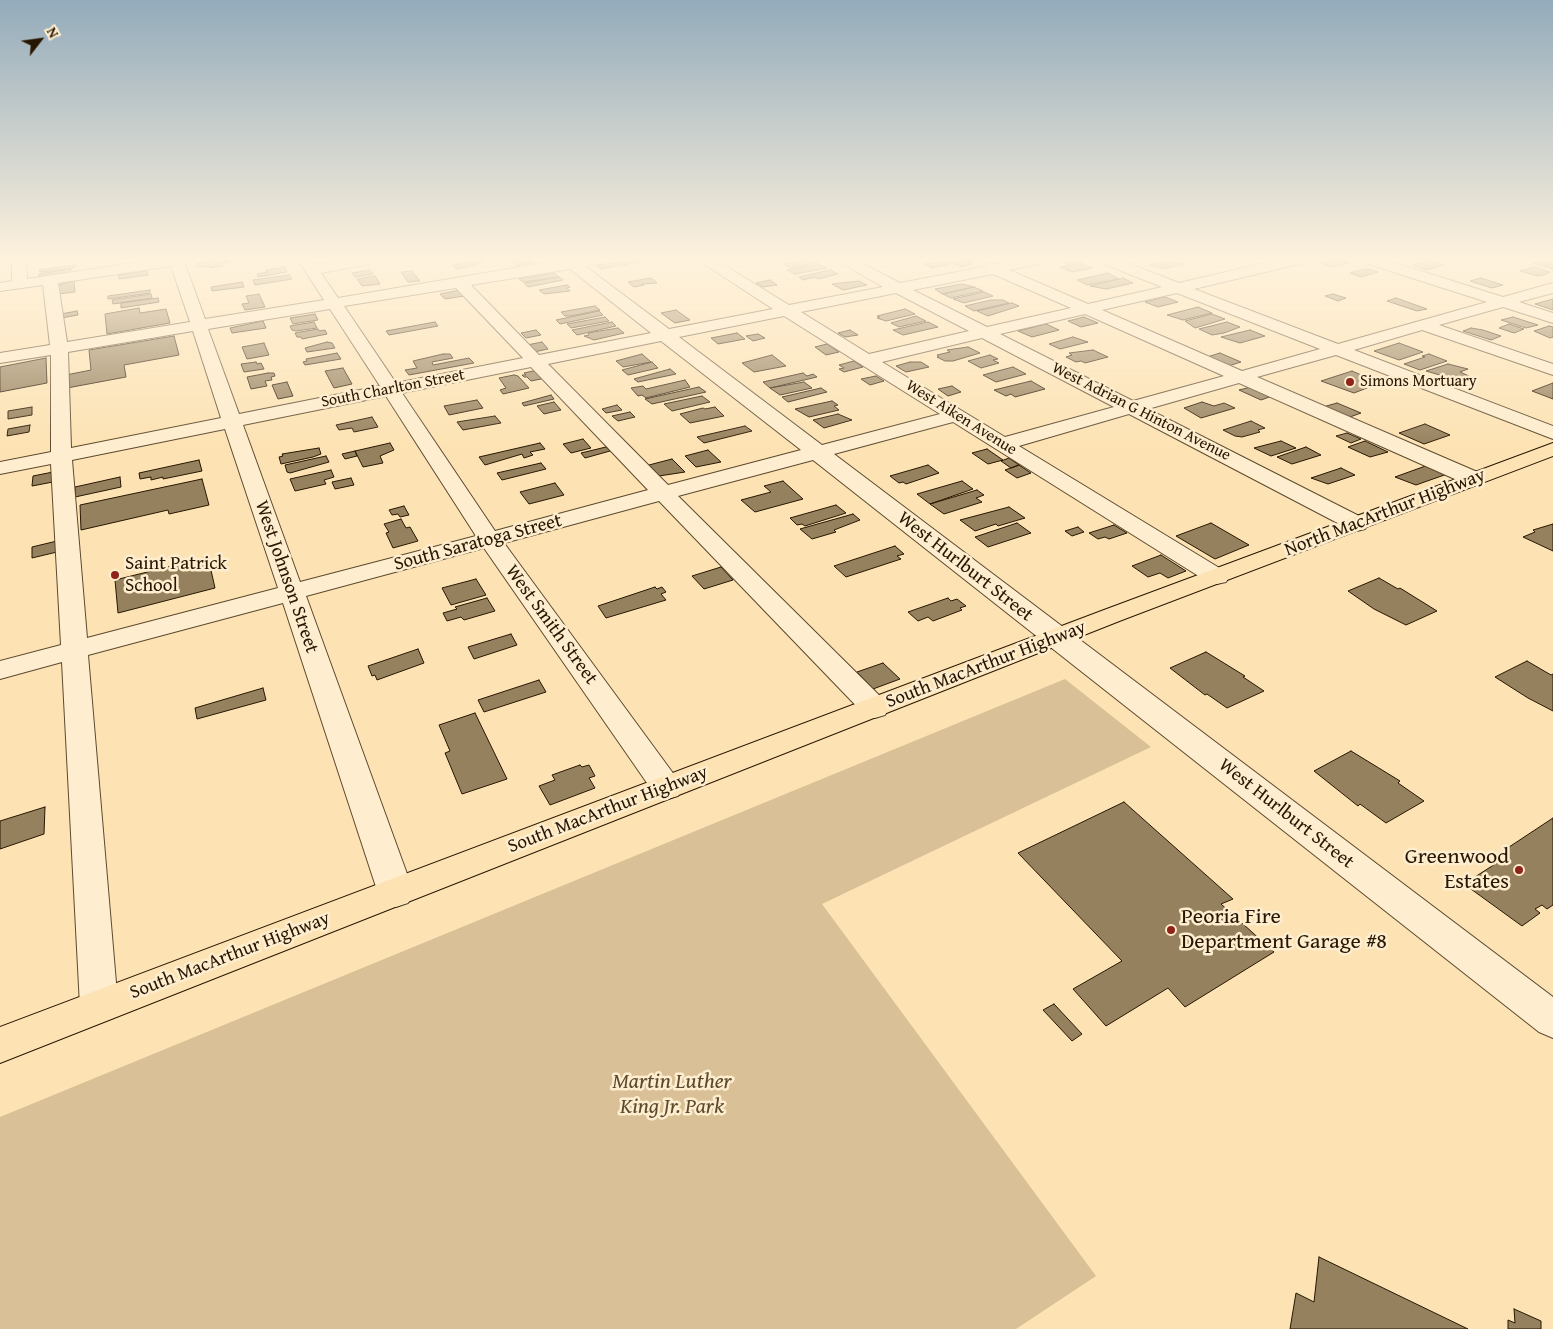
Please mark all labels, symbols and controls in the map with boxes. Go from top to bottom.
north arrow [15,15,65,65]
text: N [42,23,64,42]
street label: West Adrian G Hinton Avenue [1048,359,1234,465]
street label: South Charlton Street [320,366,466,412]
place label: Simons Mortuary [1360,372,1477,392]
street label: West Aiken Avenue [902,376,1020,460]
marker: Simons Mortuary [1344,376,1356,388]
street label: North MacArthur Highway [1281,464,1489,562]
street label: West Johnson Street [249,498,323,656]
street label: West Hurlburt Street [893,507,1037,627]
street label: South Saratoga Street [392,510,564,576]
place label: Saint Patrick School [125,553,227,597]
street label: West Smith Street [500,561,602,689]
marker: Saint Patrick School [109,569,121,581]
street label: South MacArthur Highway [883,616,1089,714]
street label: West Hurlburt Street [1214,754,1358,874]
street label: South MacArthur Highway [505,761,711,859]
place label: Greenwood Estates [1405,844,1509,896]
marker: Greenwood Estates [1513,864,1525,876]
place label: Peoria Fire Department Garage #8 [1181,904,1387,956]
street label: South MacArthur Highway [127,907,333,1005]
marker: Peoria Fire Department Garage #8 [1165,924,1177,936]
park label: Martin Luther King Jr. Park [612,1069,732,1120]

